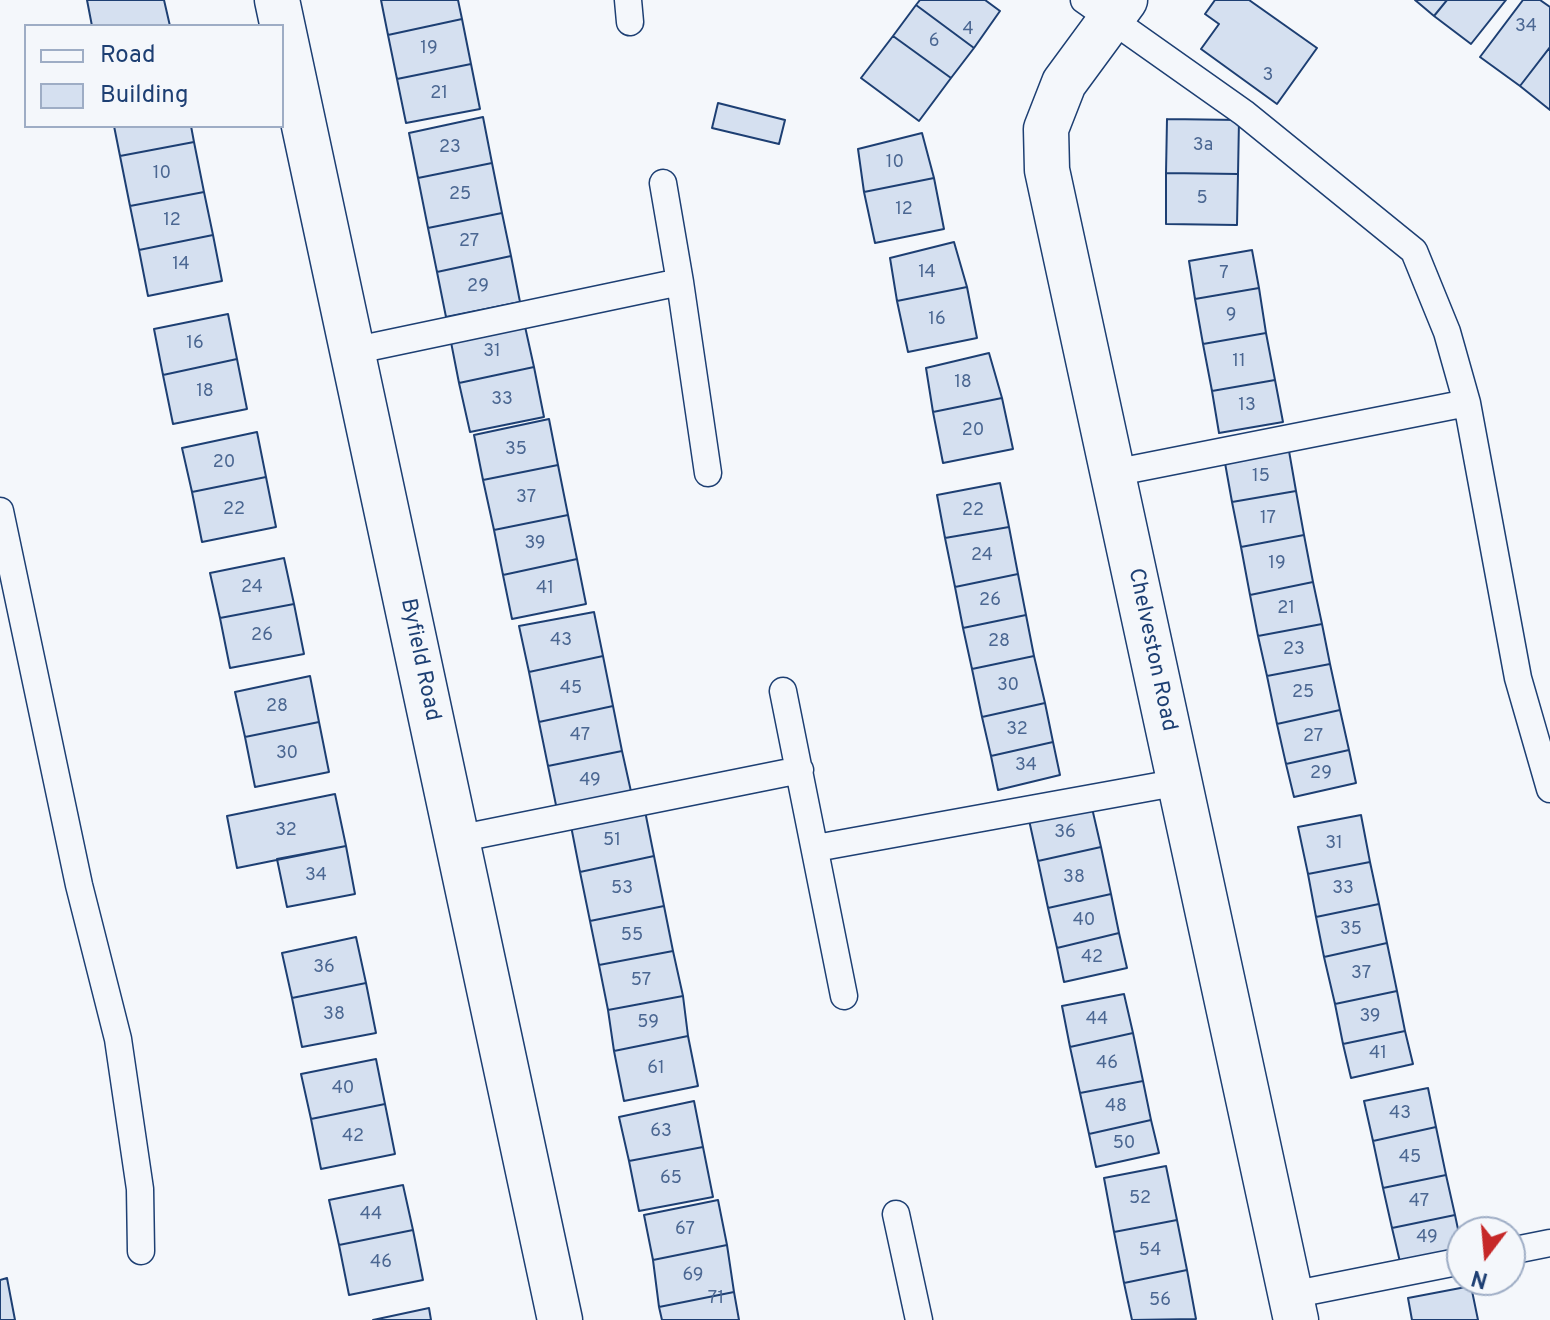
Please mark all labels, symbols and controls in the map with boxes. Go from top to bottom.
house number: 34 [1515,16,1537,38]
house number: 4 [962,19,974,41]
legend [24,24,284,128]
house number: 6 [929,31,939,53]
house number: 19 [420,38,438,60]
text: Road [100,41,156,71]
house number: 3 [1263,65,1273,87]
text: Building [100,81,189,111]
house number: 21 [430,83,448,105]
house number: 3a [1193,135,1213,157]
house number: 23 [439,137,461,159]
house number: 10 [886,152,904,174]
house number: 10 [153,163,171,185]
house number: 25 [449,184,471,206]
house number: 5 [1196,188,1208,210]
house number: 12 [895,199,913,221]
house number: 12 [163,210,181,232]
house number: 27 [459,231,479,253]
house number: 14 [172,254,190,276]
house number: 14 [918,262,936,284]
house number: 7 [1219,263,1229,285]
house number: 29 [467,276,489,298]
house number: 9 [1226,305,1236,327]
house number: 16 [928,309,946,331]
house number: 16 [186,333,204,355]
house number: 31 [483,341,501,363]
house number: 11 [1232,351,1246,373]
house number: 18 [954,372,972,394]
house number: 18 [196,381,214,403]
house number: 33 [491,389,513,411]
house number: 13 [1238,395,1256,417]
house number: 20 [962,420,984,442]
house number: 35 [505,439,527,461]
house number: 20 [213,452,235,474]
house number: 15 [1252,466,1270,488]
house number: 37 [516,487,536,509]
house number: 22 [223,499,245,521]
house number: 22 [962,500,984,522]
house number: 17 [1260,508,1276,530]
house number: 39 [524,533,546,555]
house number: 24 [971,545,993,567]
house number: 19 [1268,553,1286,575]
street label: Chelveston Road [1121,566,1181,734]
house number: 24 [241,577,263,599]
house number: 41 [536,578,554,600]
house number: 26 [979,590,1001,612]
street label: Byfield Road [393,596,445,724]
house number: 21 [1277,598,1295,620]
house number: 26 [251,625,273,647]
house number: 43 [550,630,572,652]
house number: 28 [988,631,1010,653]
house number: 23 [1283,639,1305,661]
house number: 30 [997,675,1019,697]
house number: 45 [560,678,582,700]
house number: 25 [1292,682,1314,704]
house number: 28 [266,696,288,718]
house number: 32 [1006,719,1028,741]
house number: 47 [570,725,590,747]
house number: 27 [1303,726,1323,748]
house number: 30 [276,743,298,765]
house number: 34 [1015,755,1037,777]
house number: 29 [1310,763,1332,785]
house number: 49 [579,770,601,792]
house number: 32 [275,820,297,842]
house number: 36 [1054,822,1076,844]
house number: 51 [603,830,621,852]
house number: 31 [1325,833,1343,855]
house number: 34 [305,865,327,887]
house number: 38 [1063,867,1085,889]
house number: 53 [611,878,633,900]
house number: 33 [1332,878,1354,900]
house number: 40 [1073,910,1095,932]
house number: 35 [1340,919,1362,941]
house number: 55 [621,925,643,947]
house number: 42 [1081,947,1103,969]
house number: 36 [313,957,335,979]
house number: 37 [1351,963,1371,985]
house number: 57 [631,970,651,992]
house number: 38 [323,1004,345,1026]
house number: 39 [1359,1006,1381,1028]
house number: 44 [1086,1009,1108,1031]
house number: 59 [637,1012,659,1034]
house number: 41 [1369,1043,1387,1065]
house number: 46 [1096,1053,1118,1075]
house number: 61 [647,1058,665,1080]
house number: 40 [332,1078,354,1100]
house number: 48 [1105,1096,1127,1118]
house number: 43 [1389,1103,1411,1125]
house number: 63 [650,1121,672,1143]
house number: 42 [342,1126,364,1148]
house number: 50 [1113,1133,1135,1155]
house number: 45 [1399,1147,1421,1169]
house number: 65 [660,1168,682,1190]
house number: 52 [1129,1188,1151,1210]
house number: 47 [1409,1191,1429,1213]
house number: 44 [360,1204,382,1226]
north arrow [1446,1216,1526,1296]
house number: 67 [675,1219,695,1241]
house number: 49 [1416,1227,1438,1249]
house number: 54 [1139,1240,1161,1262]
house number: 46 [370,1252,392,1274]
text: N [1468,1262,1491,1293]
house number: 69 [683,1265,703,1287]
house number: 71 [708,1288,724,1310]
house number: 56 [1149,1290,1171,1312]

